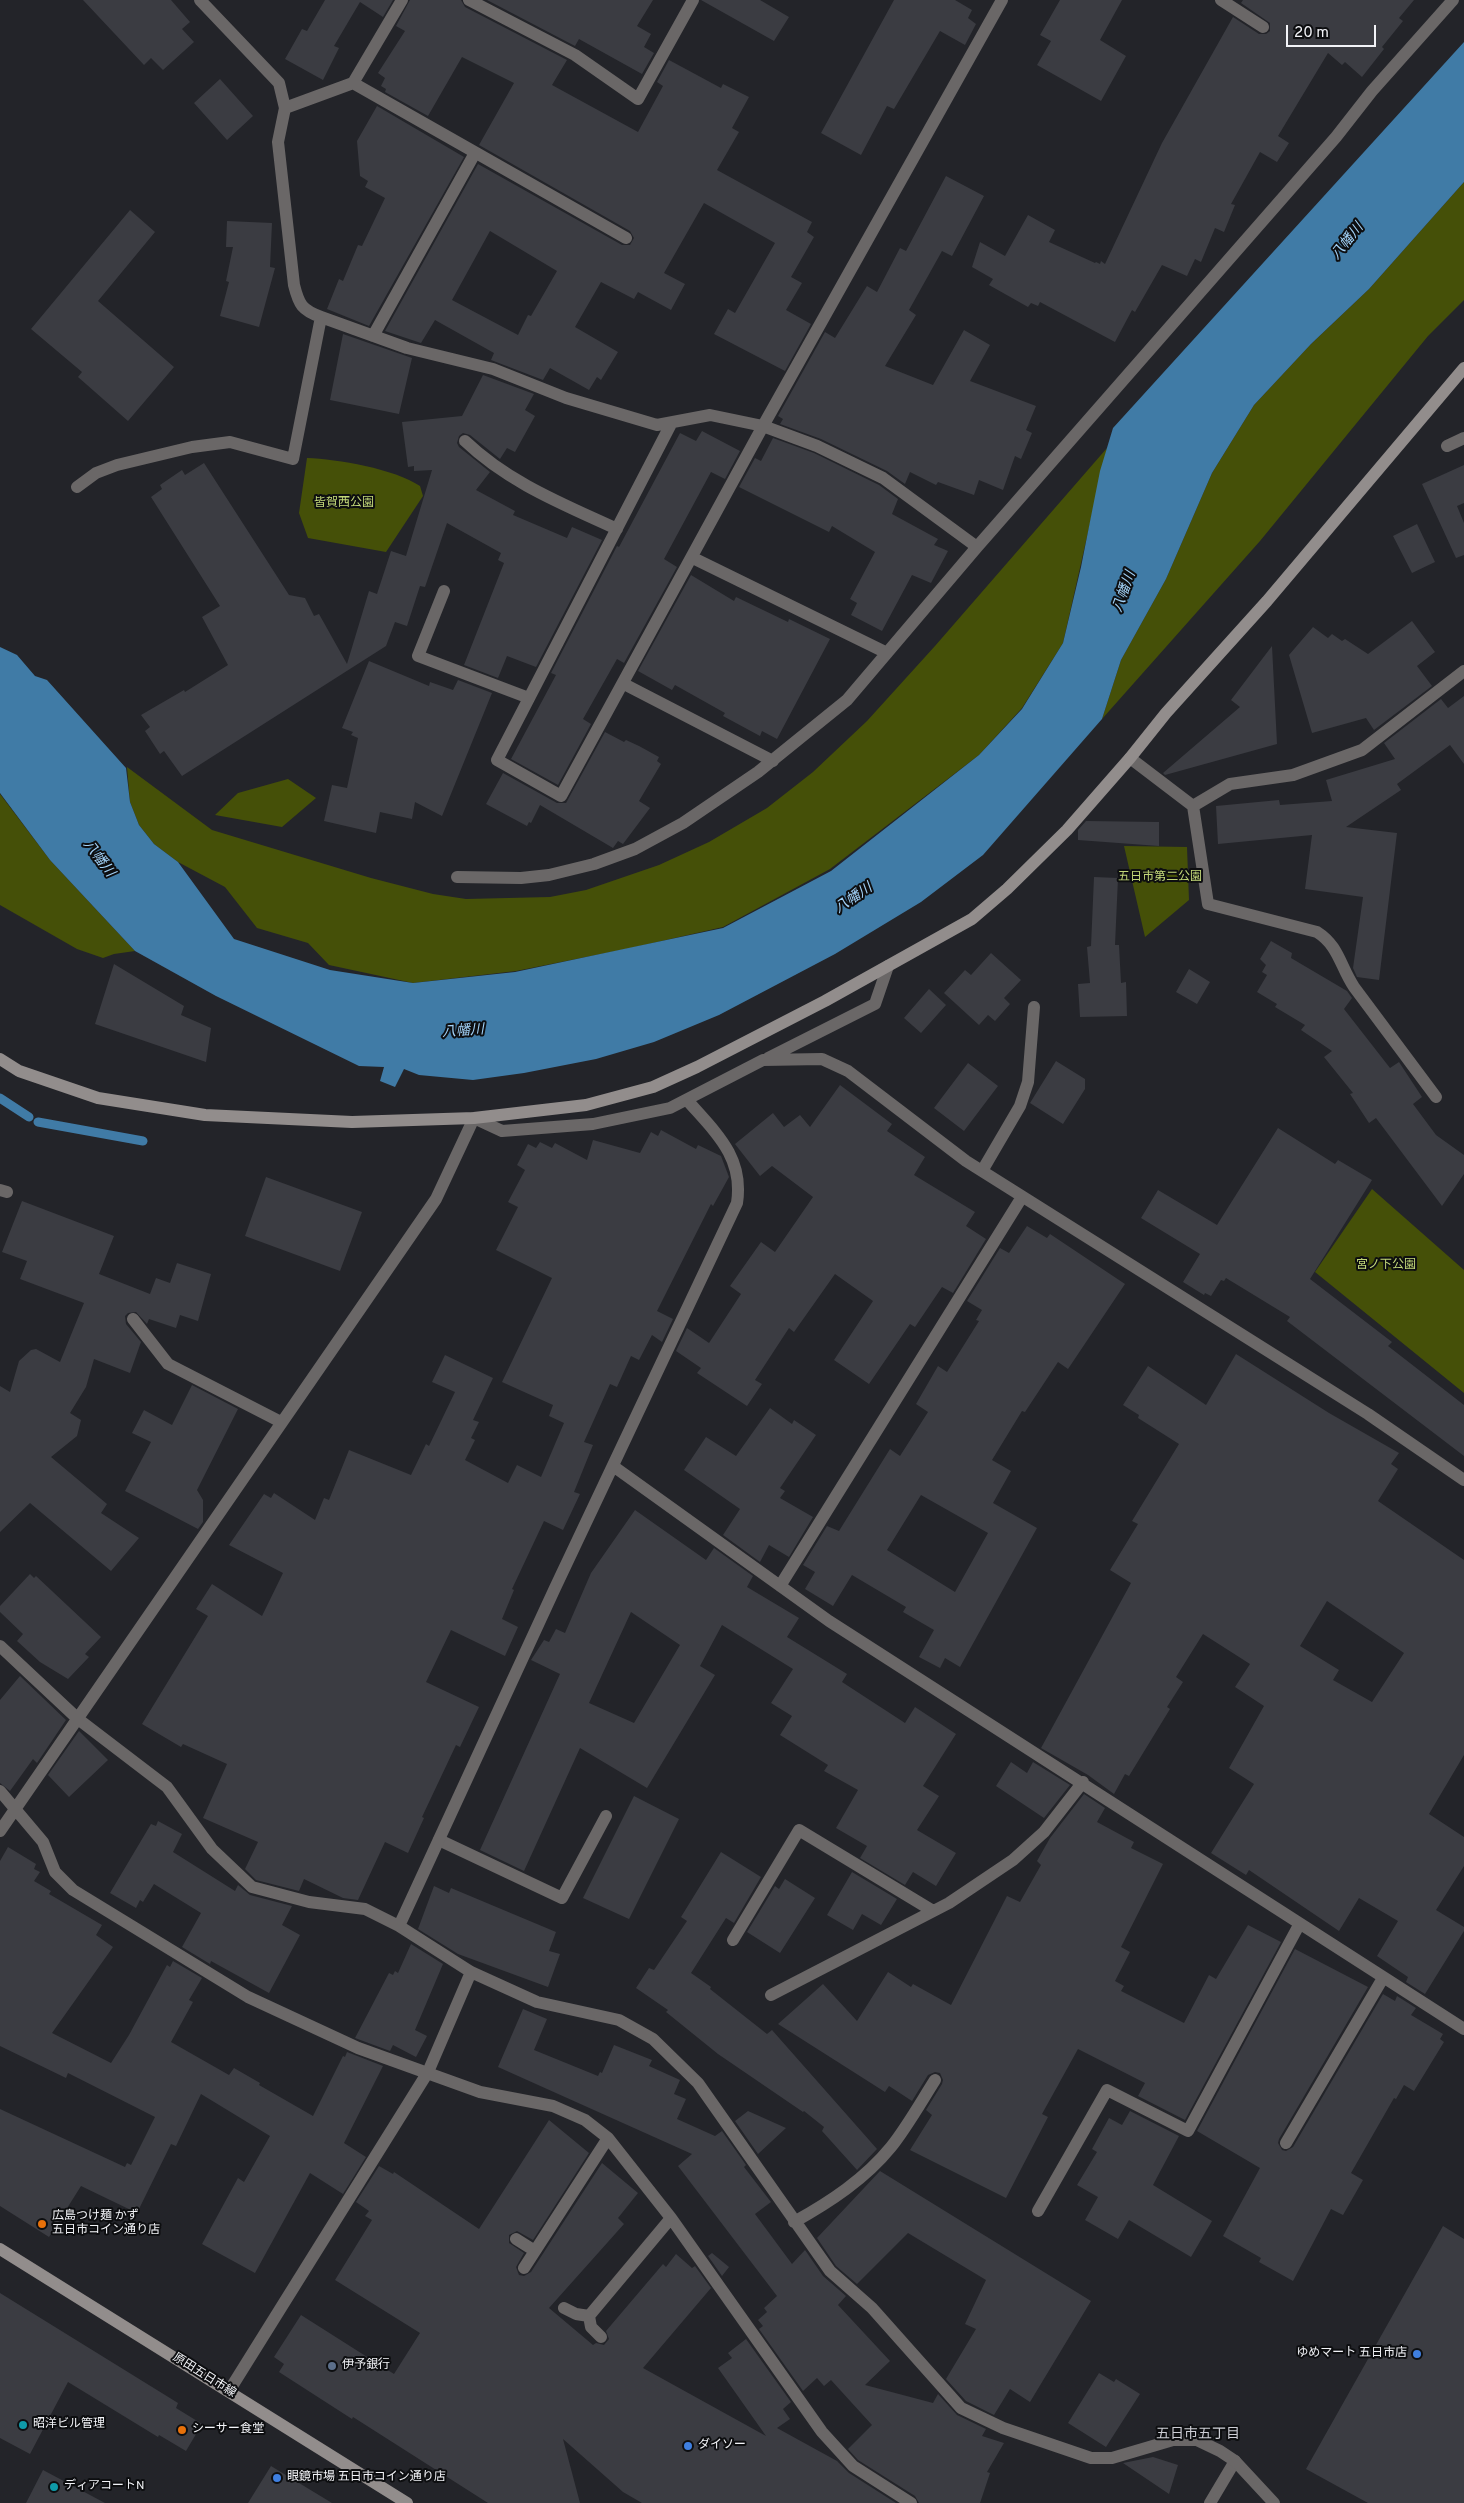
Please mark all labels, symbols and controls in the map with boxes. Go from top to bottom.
scale bar [1289,15,1379,47]
text: 20 m [1294,24,1329,43]
water label: 八幡川 [1328,220,1368,264]
park label: 皆賀西公園 [314,497,374,511]
water label: 八幡川 [1110,569,1140,615]
water label: 八幡川 [79,837,117,881]
park label: 五日市第二公園 [1118,871,1202,885]
water label: 八幡川 [832,880,876,918]
water label: 八幡川 [441,1022,485,1042]
park label: 宮ノ下公園 [1356,1259,1416,1273]
place label: 広島つけ麺 かず 五日市コイン通り店 [52,2210,160,2238]
marker: 広島つけ麺 かず 五日市コイン通り店 [36,2218,48,2230]
place label: ゆめマート 五日市店 [1296,2347,1407,2361]
marker: ゆめマート 五日市店 [1411,2348,1423,2360]
street label: 原田五日市線 [170,2351,238,2401]
place label: 伊予銀行 [342,2359,390,2373]
marker: 伊予銀行 [326,2360,338,2372]
place label: 昭洋ビル管理 [33,2418,105,2432]
marker: 昭洋ビル管理 [17,2419,29,2431]
place label: シーサー食堂 [192,2423,264,2437]
marker: シーサー食堂 [176,2424,188,2436]
district label: 五日市五丁目 [1156,2427,1240,2443]
place label: ダイソー [698,2439,746,2453]
marker: ダイソー [682,2440,694,2452]
place label: 眼鏡市場 五日市コイン通り店 [287,2471,446,2485]
marker: 眼鏡市場 五日市コイン通り店 [271,2472,283,2484]
place label: ディアコートN [64,2480,144,2494]
marker: ディアコートN [48,2481,60,2493]

